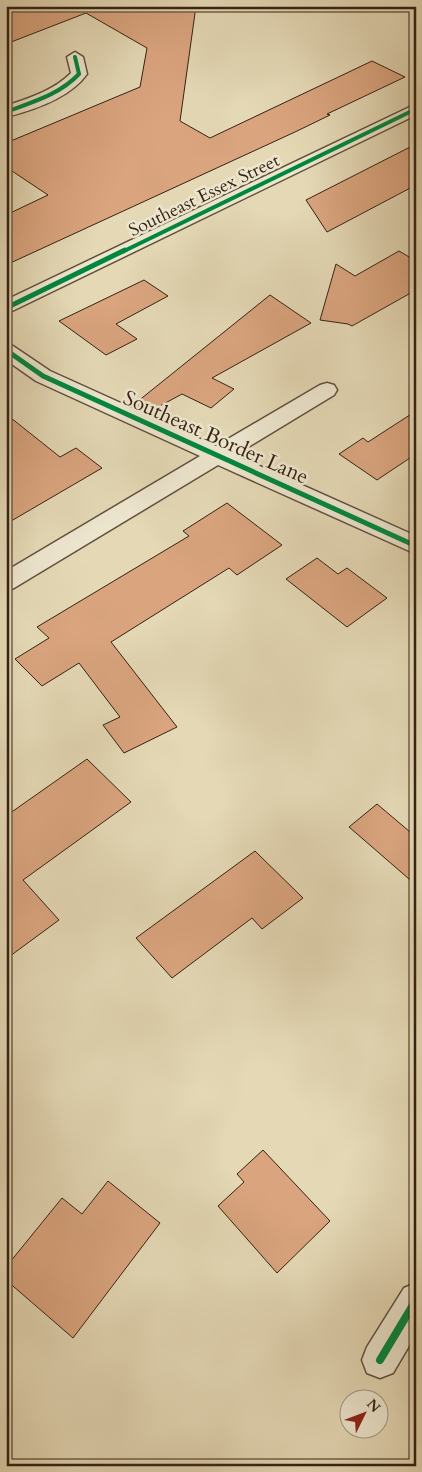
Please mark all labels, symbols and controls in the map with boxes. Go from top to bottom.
street label: Southeast Essex Street [125,148,284,243]
street label: Southeast Border Lane [119,384,313,491]
north arrow [340,1390,390,1440]
text: N [362,1395,384,1417]

